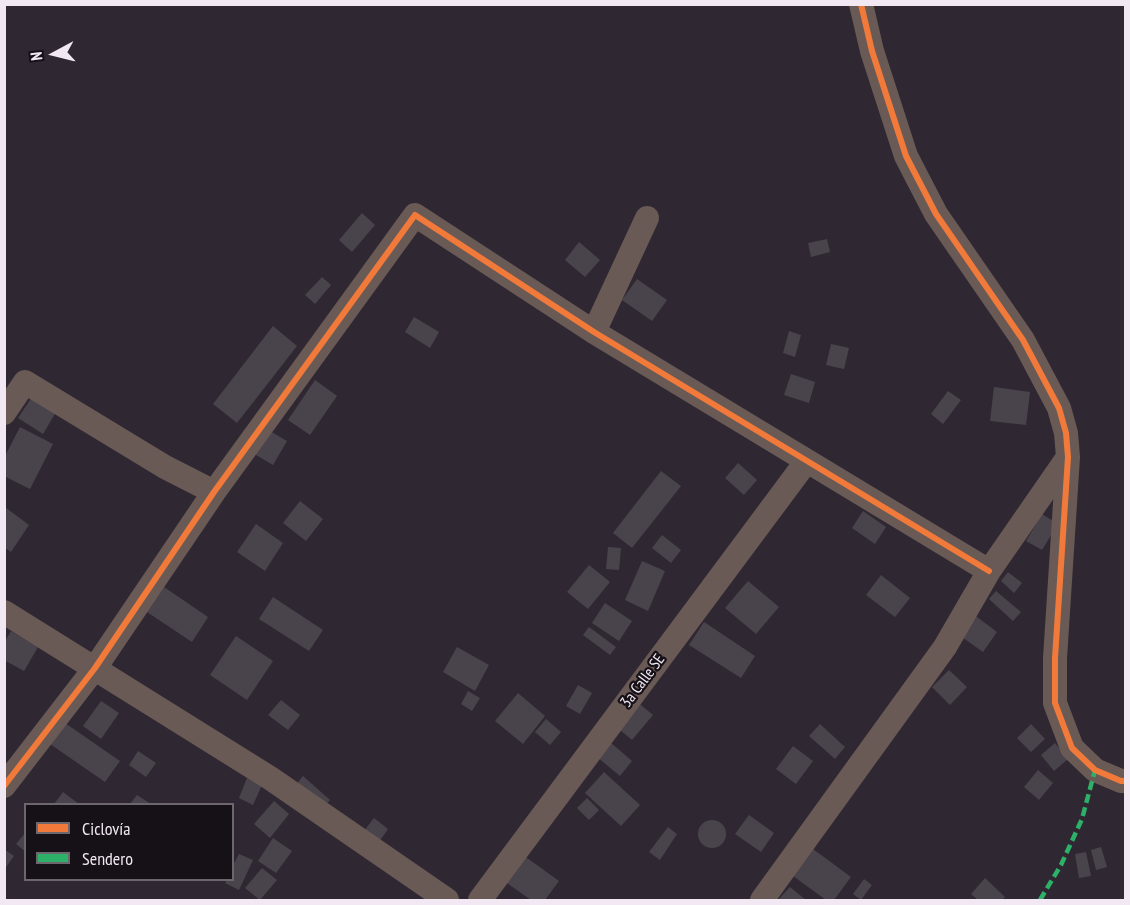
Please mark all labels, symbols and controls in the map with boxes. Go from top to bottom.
north arrow [24,24,84,84]
text: N [26,51,47,62]
street label: 3a Calle SE [617,651,669,711]
legend [24,803,234,881]
text: Ciclovía [82,817,130,840]
text: Sendero [82,847,133,870]

